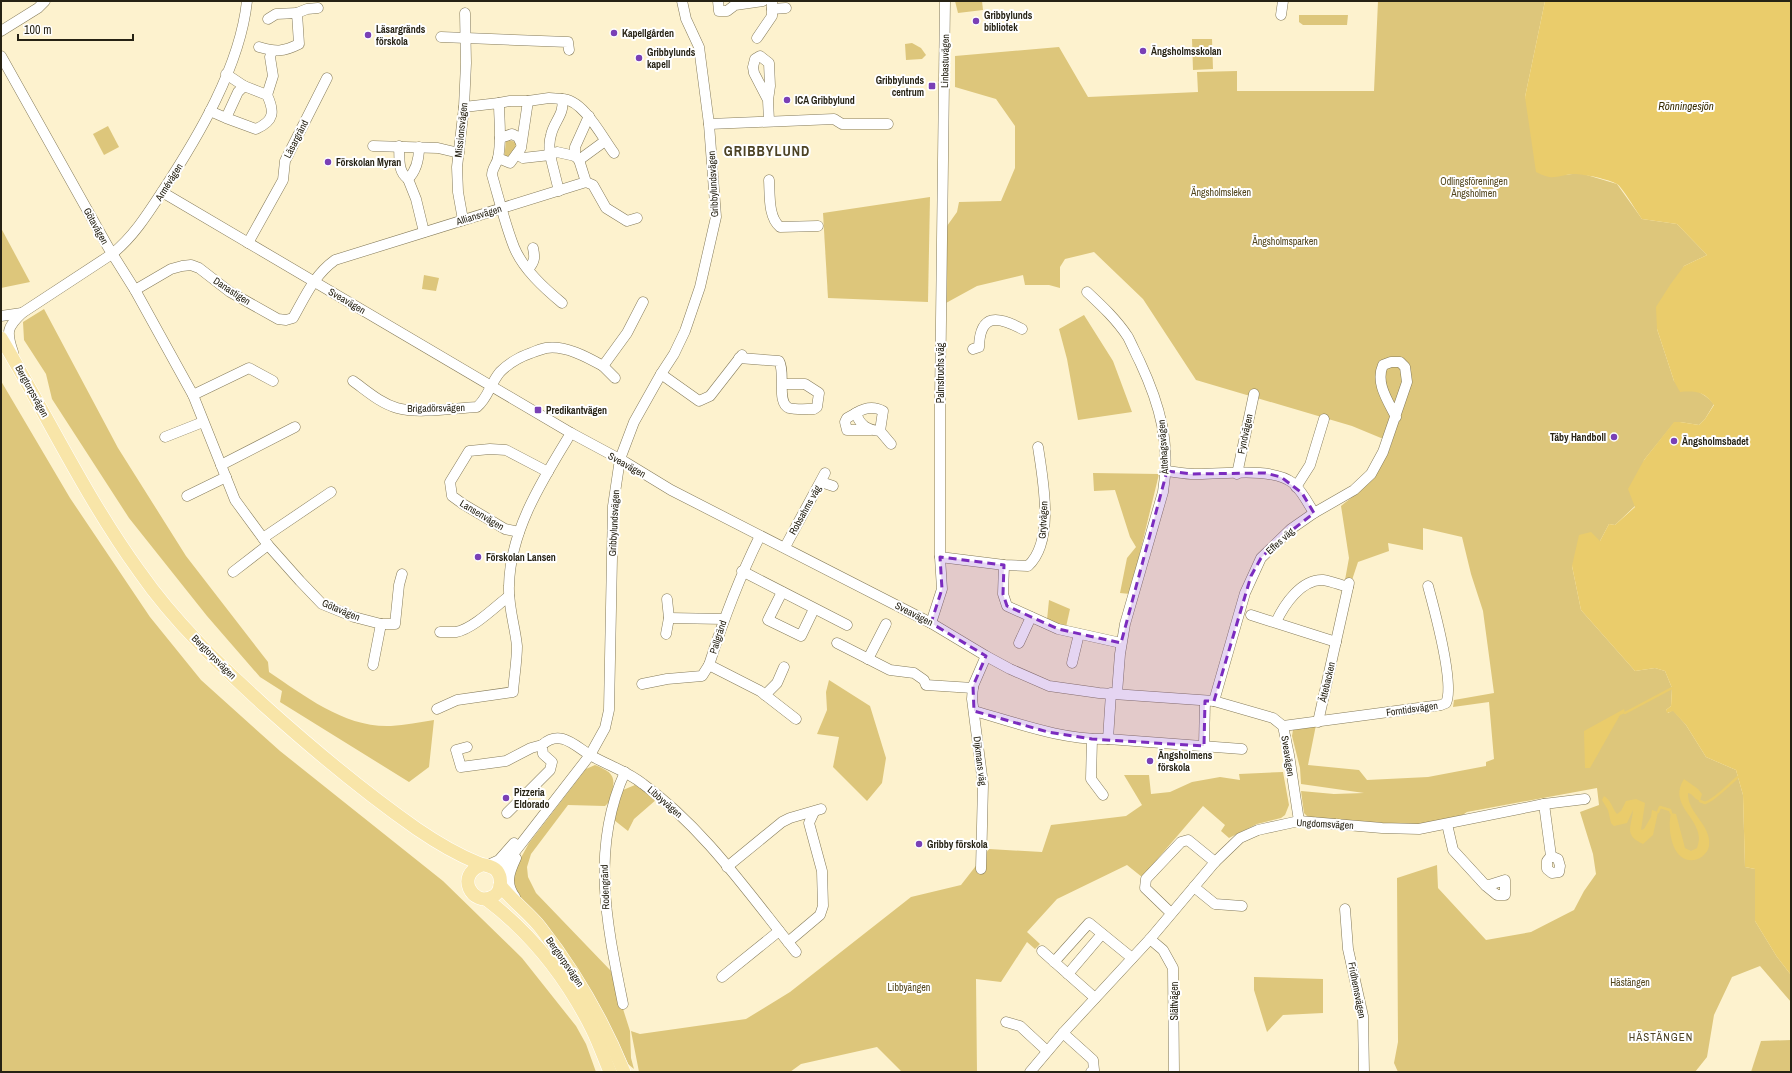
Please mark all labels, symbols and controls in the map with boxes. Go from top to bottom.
place label: Gribbylunds bibliotek [984,9,1033,34]
scale bar [18,16,133,42]
marker: Gribbylunds bibliotek [971,16,981,26]
text: 100 m [24,22,51,38]
place label: Läsargränds förskola [376,23,426,48]
place label: Kapellgården [622,27,674,40]
marker: Kapellgården [609,28,619,38]
marker: Läsargränds förskola [363,30,373,40]
street label: Linbastuvägen [938,34,952,88]
place label: Ängsholmsskolan [1151,44,1222,58]
place label: Gribbylunds kapell [647,46,696,71]
marker: Ängsholmsskolan [1138,46,1148,56]
marker: Gribbylunds kapell [634,53,644,63]
place label: Gribbylunds centrum [876,74,924,99]
marker: Gribbylunds centrum [927,81,937,91]
place label: ICA Gribbylund [795,94,855,107]
marker: ICA Gribbylund [782,95,792,105]
water label: Rönningesjön [1658,99,1714,113]
street label: Missionsvägen [452,102,470,158]
street label: Läsargränd [281,118,311,160]
district label: GRIBBYLUND [724,142,810,160]
street label: Gribbylundsvägen [705,150,721,218]
place label: Förskolan Myran [336,156,401,169]
marker: Förskolan Myran [323,157,333,167]
street label: Armévägen [152,161,186,204]
park label: Odlingsföreningen Ängsholmen [1440,175,1508,200]
park label: Ängsholmsleken [1190,186,1251,199]
street label: Alliansvägen [454,202,503,228]
street label: Götavägen [81,205,111,247]
park label: Ängsholmsparken [1251,235,1318,248]
street label: Danastigen [211,274,253,308]
street label: Sveavägen [326,285,368,317]
street label: Palmstruchs väg [934,342,947,403]
street label: Bergtorpsvägen [12,363,52,419]
street label: Brigadörsvägen [407,401,465,415]
place label: Predikantvägen [546,404,607,417]
marker: Predikantvägen [533,405,543,415]
street label: Fyndvägen [1234,413,1256,455]
street label: Ättehagsvägen [1155,419,1171,476]
place label: Täby Handboll [1550,431,1606,444]
marker: Täby Handboll [1609,432,1619,442]
place label: Ängsholmsbadet [1682,434,1749,448]
marker: Ängsholmsbadet [1669,436,1679,446]
street label: Sveavägen [606,449,648,481]
street label: Robsahms väg [786,483,824,537]
street label: Gribbylundsvägen [606,489,622,557]
street label: Lansenvägen [458,497,506,533]
street label: Grytvägen [1036,501,1050,539]
street label: Effes väg [1263,524,1297,557]
place label: Förskolan Lansen [486,551,556,564]
marker: Förskolan Lansen [473,552,483,562]
street label: Götavägen [320,596,362,624]
street label: Sveavägen [893,599,935,629]
street label: Pallgränd [706,619,730,655]
street label: Bergtorpsvägen [189,632,239,682]
street label: Ättebacken [1316,661,1338,704]
street label: Forntidsvägen [1385,699,1439,719]
street label: Sveavägen [1278,735,1298,777]
street label: Dijkmans väg [971,736,990,787]
place label: Ängsholmens förskola [1158,748,1213,774]
marker: Ängsholmens förskola [1145,756,1155,766]
street label: Libbyvägen [645,783,685,821]
place label: Pizzeria Eldorado [514,786,550,811]
marker: Pizzeria Eldorado [501,793,511,803]
street label: Ungdomsvägen [1296,816,1354,832]
place label: Gribby förskola [927,838,988,851]
marker: Gribby förskola [914,839,924,849]
street label: Rodengränd [598,864,612,910]
street label: Bergtorpsvägen [543,935,587,989]
street label: Fridhemsvägen [1345,961,1369,1019]
park label: Hästängen [1610,976,1650,989]
park label: Libbyängen [888,981,930,994]
street label: Slättvägen [1168,982,1181,1020]
district label: HÄSTÄNGEN [1629,1030,1693,1044]

